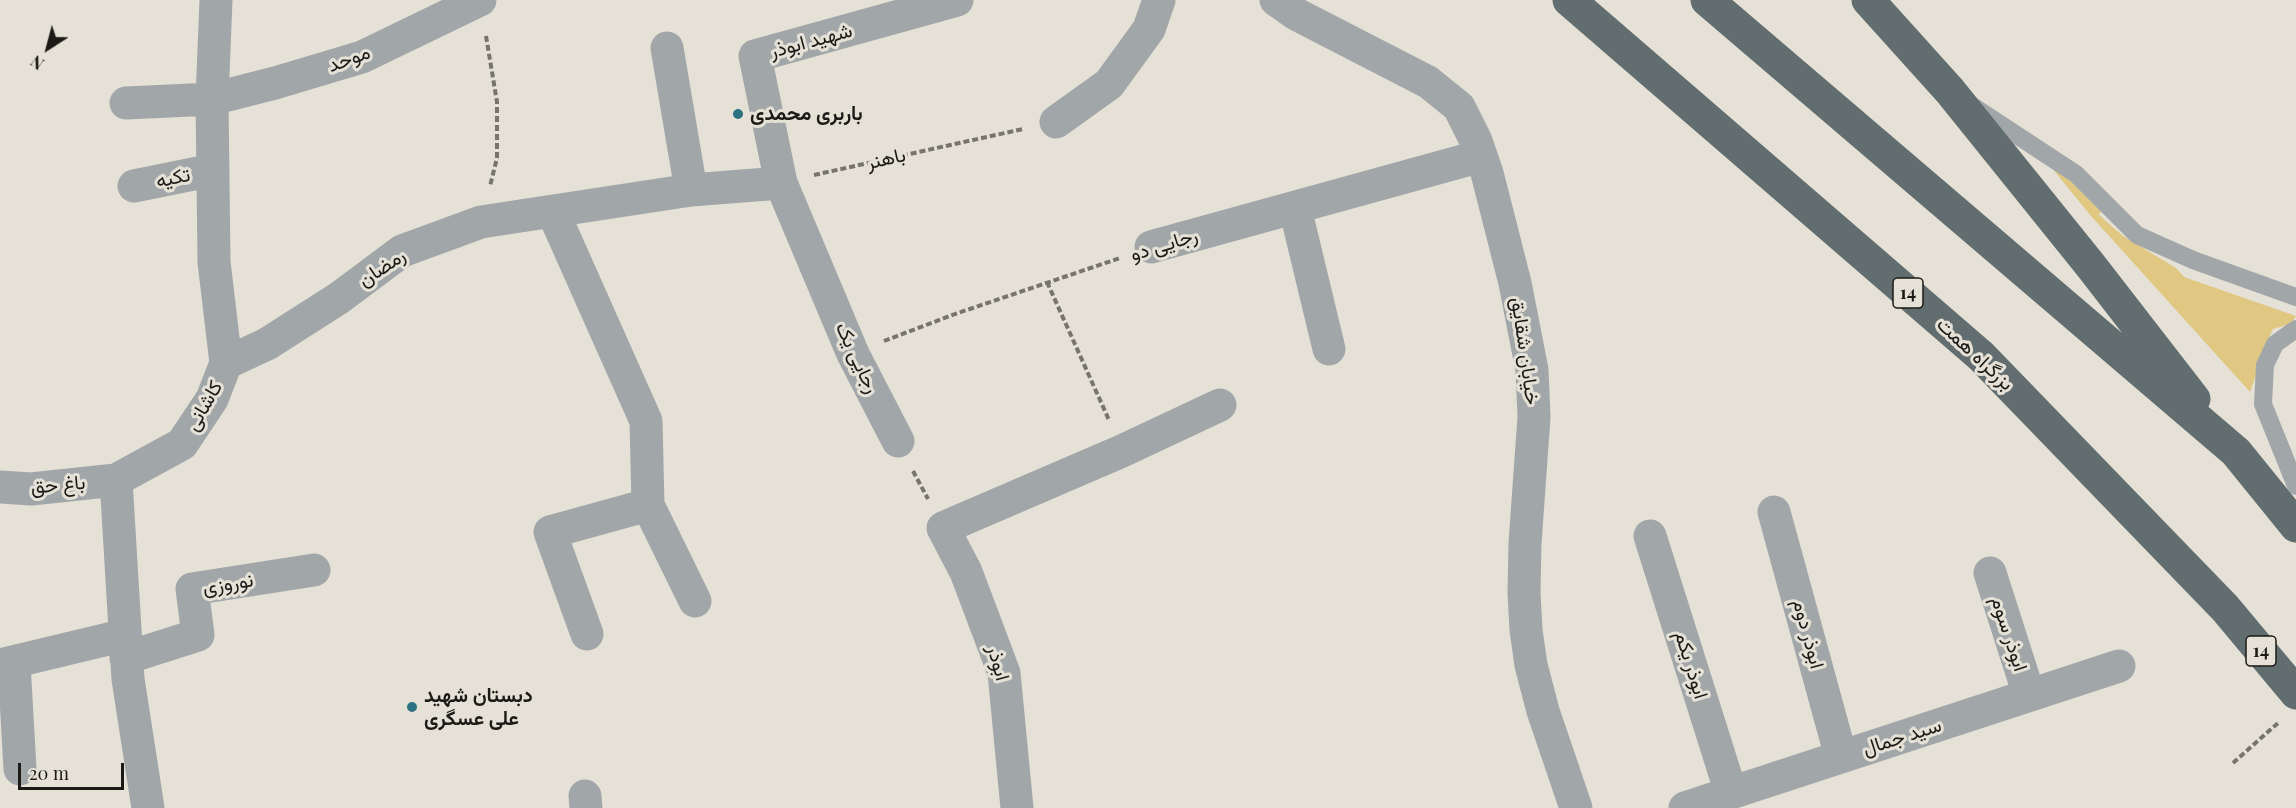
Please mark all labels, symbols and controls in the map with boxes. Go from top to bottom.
north arrow [18,18,78,78]
street label: شهید ابوذر [767,18,855,64]
street label: موحد [324,40,374,78]
text: N [26,51,48,75]
place label: باربری محمدی [750,102,863,126]
marker: باربری محمدی [731,107,745,121]
street label: باهنر [864,143,908,175]
street label: تکیه [154,163,192,193]
street label: رجایی دو [1127,223,1201,267]
street label: رمضان [354,244,410,292]
road number: 14 [1893,278,1923,308]
street label: خیابان شقایق [1506,296,1544,406]
street label: بزرگراه همت [1932,312,2018,396]
street label: رجایی یک [830,319,884,397]
street label: کاشانی [180,377,228,435]
street label: باغ حق [30,471,86,499]
street label: نوروزی [201,568,255,600]
street label: ابوذر سوم [1986,593,2032,675]
street label: ابوذر دوم [1787,597,1829,671]
street label: ابوذر یکم [1669,628,1713,702]
road number: 14 [2246,636,2276,666]
street label: ابوذر [982,643,1014,683]
place label: دبستان شهید علی عسگری [424,684,533,731]
marker: دبستان شهید علی عسگری [405,700,419,714]
street label: سید جمال [1860,713,1944,761]
scale bar [21,751,128,789]
text: 20 m [29,761,69,785]

